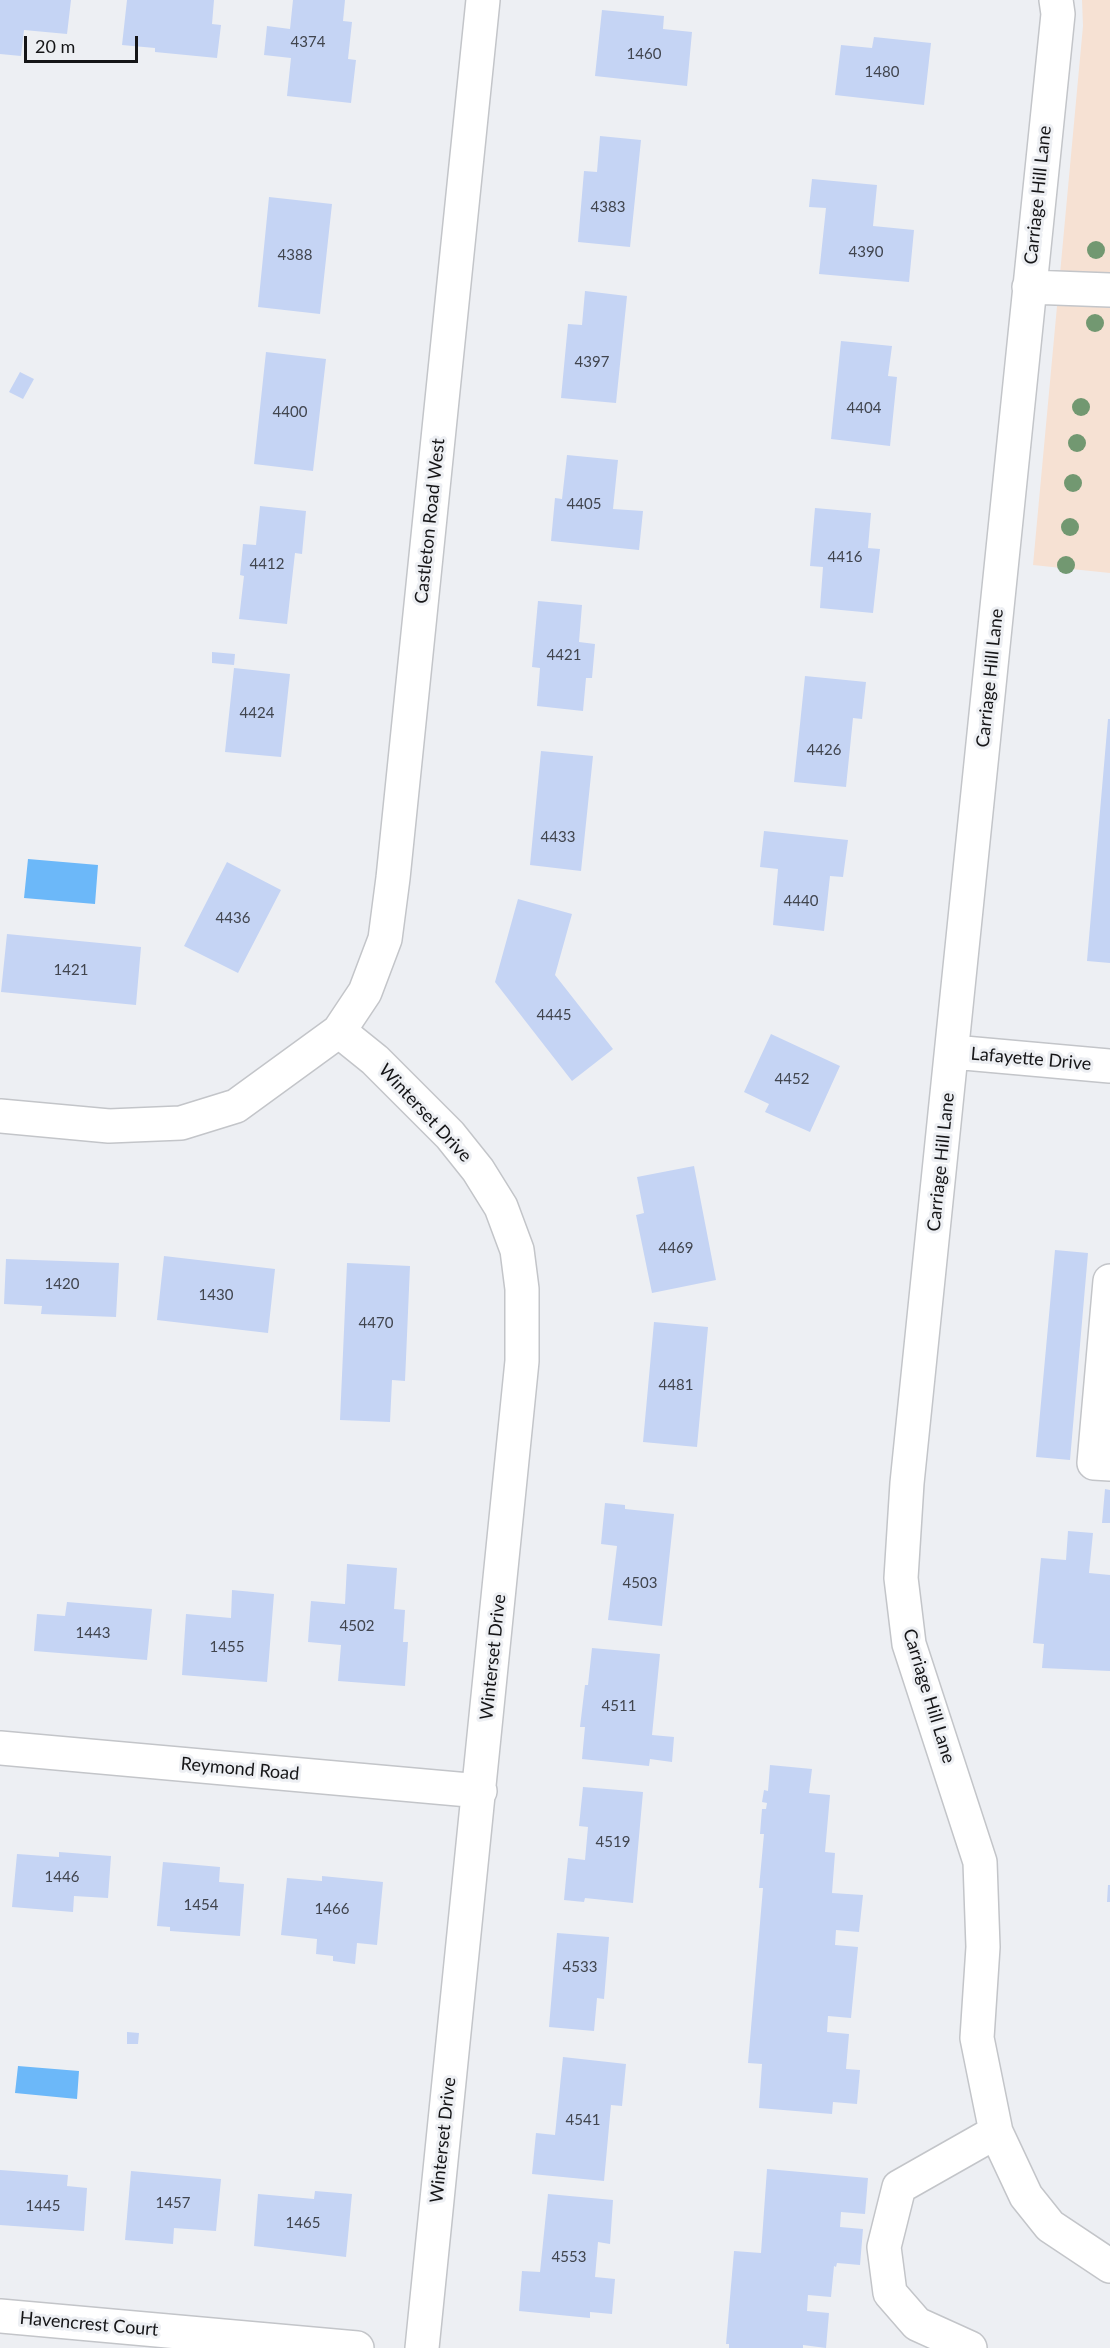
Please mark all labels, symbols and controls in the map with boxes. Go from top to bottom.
scale bar [27,24,141,62]
house number: 4374 [291,33,325,51]
text: 20 m [35,35,75,57]
house number: 1460 [627,45,661,63]
house number: 1480 [865,63,899,81]
street label: Carriage Hill Lane [1020,125,1056,265]
house number: 4383 [591,198,625,216]
house number: 4390 [849,243,883,261]
house number: 4388 [278,246,312,264]
house number: 4397 [575,353,609,371]
house number: 4404 [847,399,881,417]
house number: 4400 [273,403,307,421]
street label: Castleton Road West [411,437,449,605]
house number: 4405 [567,495,601,513]
house number: 4416 [828,548,862,566]
house number: 4412 [250,555,284,573]
street label: Carriage Hill Lane [972,608,1008,748]
house number: 4421 [547,646,581,664]
house number: 4424 [240,704,274,722]
house number: 4426 [807,741,841,759]
house number: 4433 [541,828,575,846]
house number: 4440 [784,892,818,910]
house number: 4436 [216,909,250,927]
house number: 1421 [54,961,88,979]
house number: 4445 [537,1006,571,1024]
street label: Lafayette Drive [970,1043,1092,1075]
street label: Winterset Drive [374,1059,476,1167]
house number: 4452 [775,1070,809,1088]
street label: Carriage Hill Lane [923,1092,959,1232]
house number: 4469 [659,1239,693,1257]
house number: 1420 [45,1275,79,1293]
house number: 1430 [199,1286,233,1304]
house number: 4470 [359,1314,393,1332]
house number: 4481 [659,1376,693,1394]
house number: 4503 [623,1574,657,1592]
street label: Winterset Drive [476,1593,510,1721]
house number: 4502 [340,1617,374,1635]
house number: 1443 [76,1624,110,1642]
street label: Carriage Hill Lane [898,1626,960,1766]
house number: 1455 [210,1638,244,1656]
house number: 4511 [602,1697,636,1715]
street label: Reymond Road [180,1753,300,1785]
house number: 4519 [596,1833,630,1851]
house number: 1446 [45,1868,79,1886]
house number: 1454 [184,1896,218,1914]
house number: 1466 [315,1900,349,1918]
house number: 4533 [563,1958,597,1976]
street label: Winterset Drive [426,2076,460,2204]
house number: 4541 [566,2111,600,2129]
house number: 1457 [156,2194,190,2212]
house number: 1445 [26,2197,60,2215]
house number: 1465 [286,2214,320,2232]
house number: 4553 [552,2248,586,2266]
street label: Havencrest Court [19,2307,159,2341]

